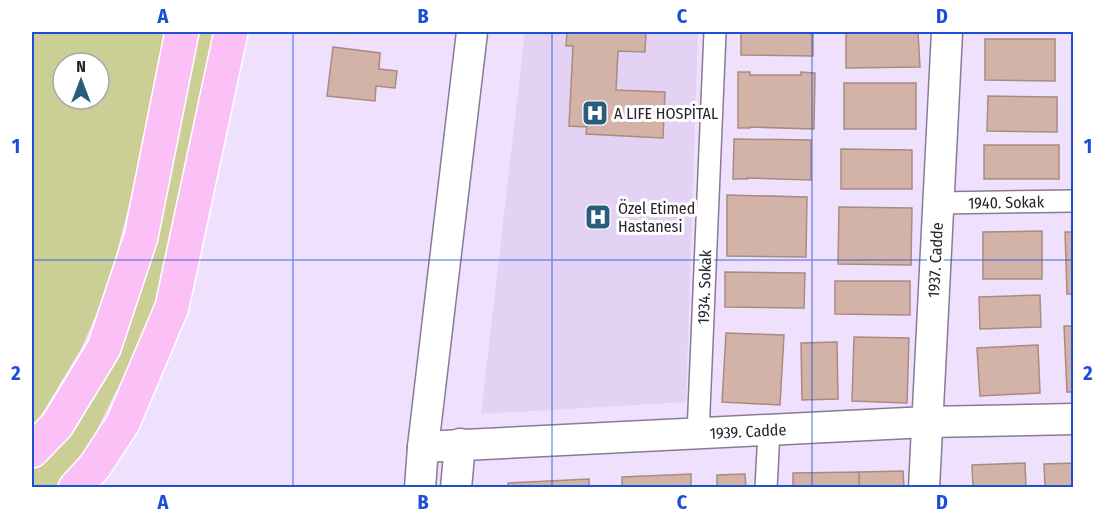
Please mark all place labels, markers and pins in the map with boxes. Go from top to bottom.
hospital icon: A LIFE HOSPİTAL [580,98,610,128]
place label: A LIFE HOSPİTAL [614,104,718,123]
place label: Özel Etimed Hastanesi [618,199,695,236]
hospital icon: Özel Etimed Hastanesi [583,202,613,232]

